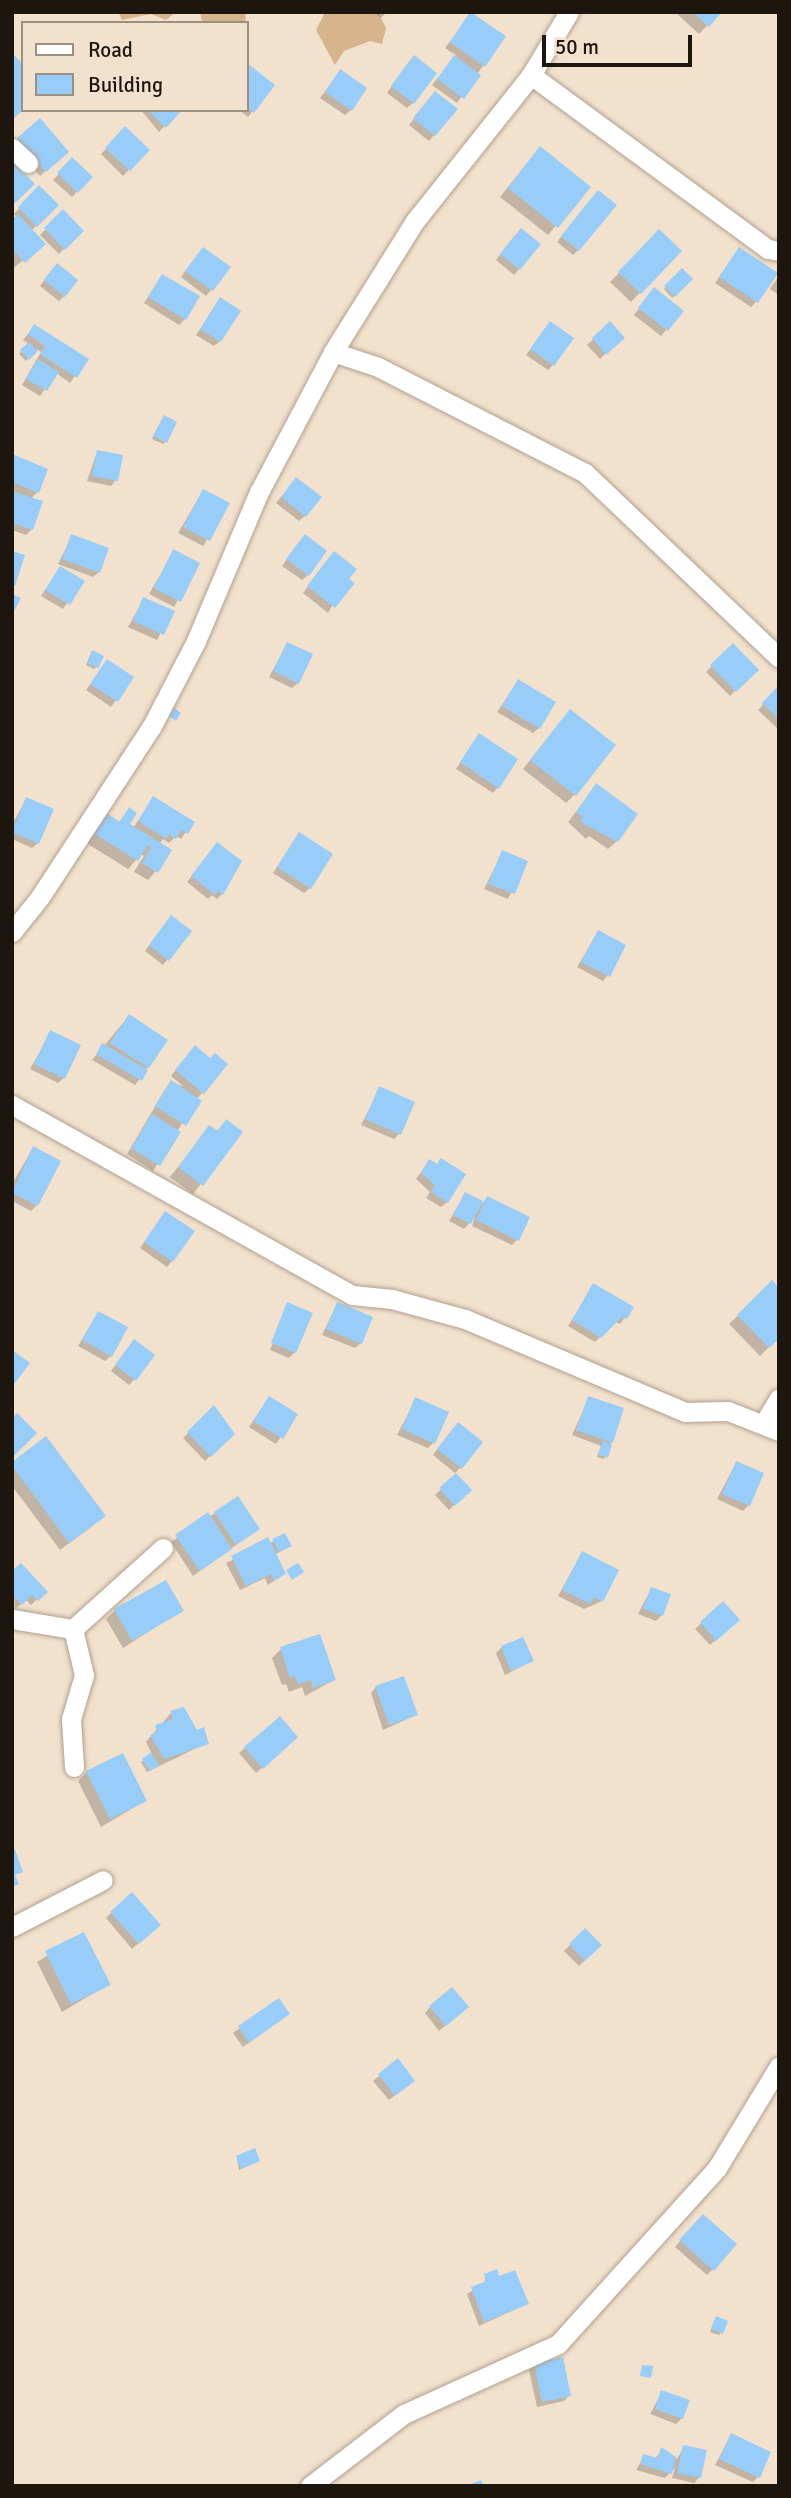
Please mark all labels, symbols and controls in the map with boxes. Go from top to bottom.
legend [21,21,248,112]
scale bar [546,21,696,65]
text: 50 m [555,34,599,60]
text: Road [88,37,133,63]
text: Building [88,72,163,98]

